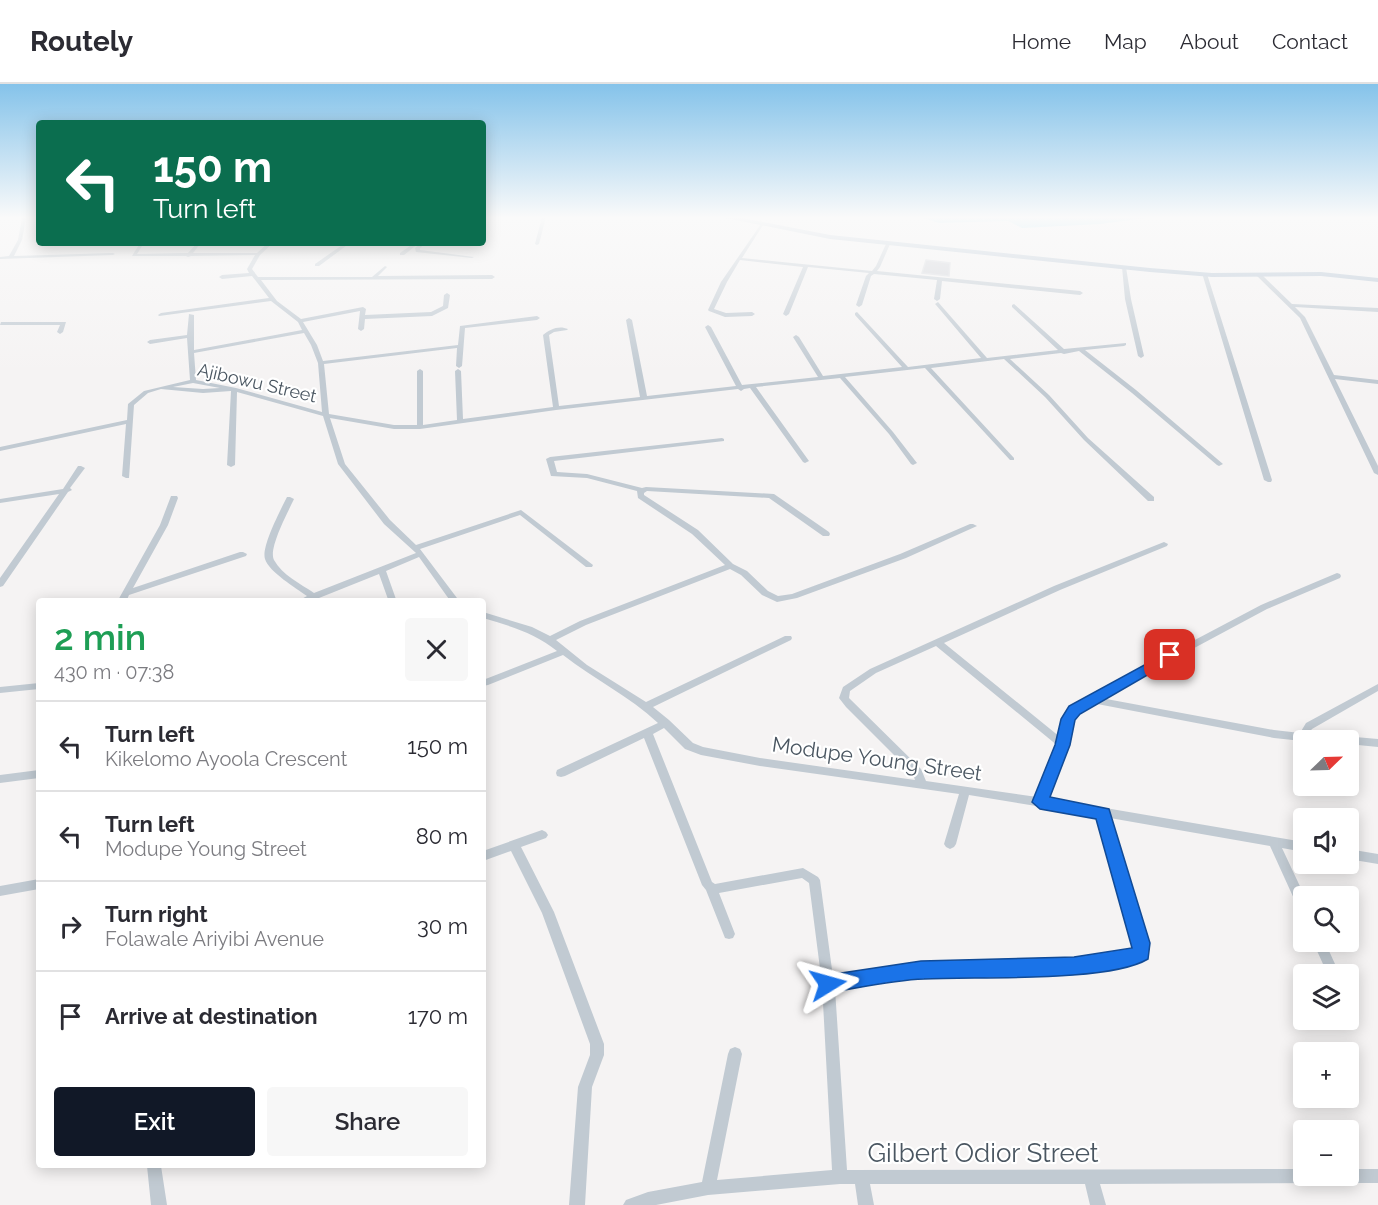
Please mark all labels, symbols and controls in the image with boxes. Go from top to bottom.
text: Routely [30,25,133,58]
text: Home [1012,29,1071,54]
text: Map [1104,29,1147,54]
text: About [1180,29,1239,54]
text: Contact [1272,29,1348,54]
text: 150 m [153,143,272,192]
icon: left [54,144,132,222]
text: Turn left [153,193,256,224]
street label: Ajibowu Street [196,359,319,406]
text: 2 min [54,616,146,658]
button: close [405,618,468,681]
pin [1144,629,1195,680]
icon: arrive [1153,638,1186,671]
text: 430 m · 07:38 [54,660,174,684]
text: Turn left [105,721,195,747]
icon: left [54,730,87,763]
north arrow [1293,730,1359,796]
map controls [1293,730,1359,1186]
street label: Modupe Young Street [771,731,984,786]
text: 150 m [407,733,468,759]
text: Kikelomo Ayoola Crescent [105,747,347,771]
button: sound [1293,808,1359,874]
text: Turn left [105,811,195,837]
icon: left [54,820,87,853]
text: 80 m [416,823,468,849]
text: Modupe Young Street [105,837,307,861]
button: search [1293,886,1359,952]
text: Turn right [105,901,208,927]
icon: right [54,910,87,943]
text: 30 m [417,913,468,939]
text: Folawale Ariyibi Avenue [105,927,324,951]
position arrow [796,952,860,1016]
button: layers [1293,964,1359,1030]
icon: arrive [54,1000,87,1033]
text: Arrive at destination [105,1003,318,1029]
text: 170 m [408,1003,468,1029]
button: + [1293,1042,1359,1108]
button: Exit [54,1087,255,1156]
button: Share [267,1087,468,1156]
button: − [1293,1120,1359,1186]
street label: Gilbert Odior Street [867,1138,1099,1168]

